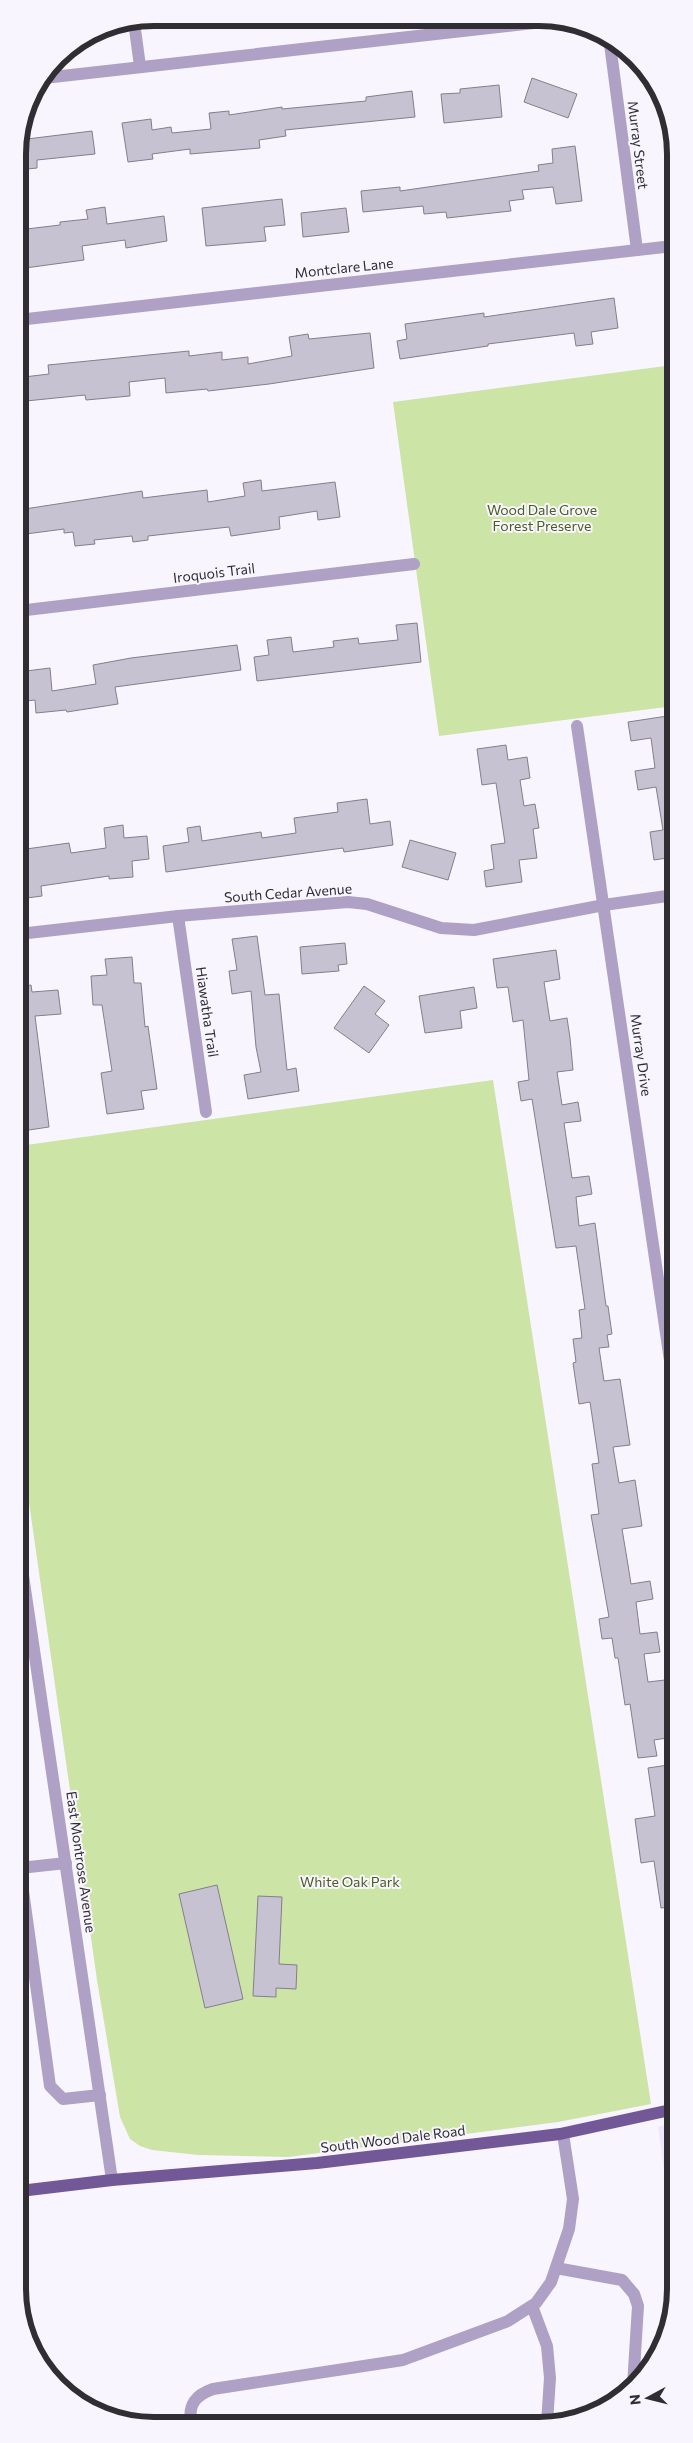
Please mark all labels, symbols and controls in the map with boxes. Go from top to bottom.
street label: Murray Street [625,100,652,190]
street label: Montclare Lane [294,254,394,281]
park label: Wood Dale Grove Forest Preserve [487,501,597,534]
street label: Iroquois Trail [172,559,256,586]
street label: South Cedar Avenue [223,880,352,905]
street label: Hiawatha Trail [193,966,222,1058]
street label: Murray Drive [627,1013,656,1097]
street label: East Montrose Avenue [63,1790,100,1934]
park label: White Oak Park [300,1873,400,1890]
street label: South Wood Dale Road [320,2121,466,2156]
north arrow [623,2373,673,2423]
text: N [626,2393,644,2406]

